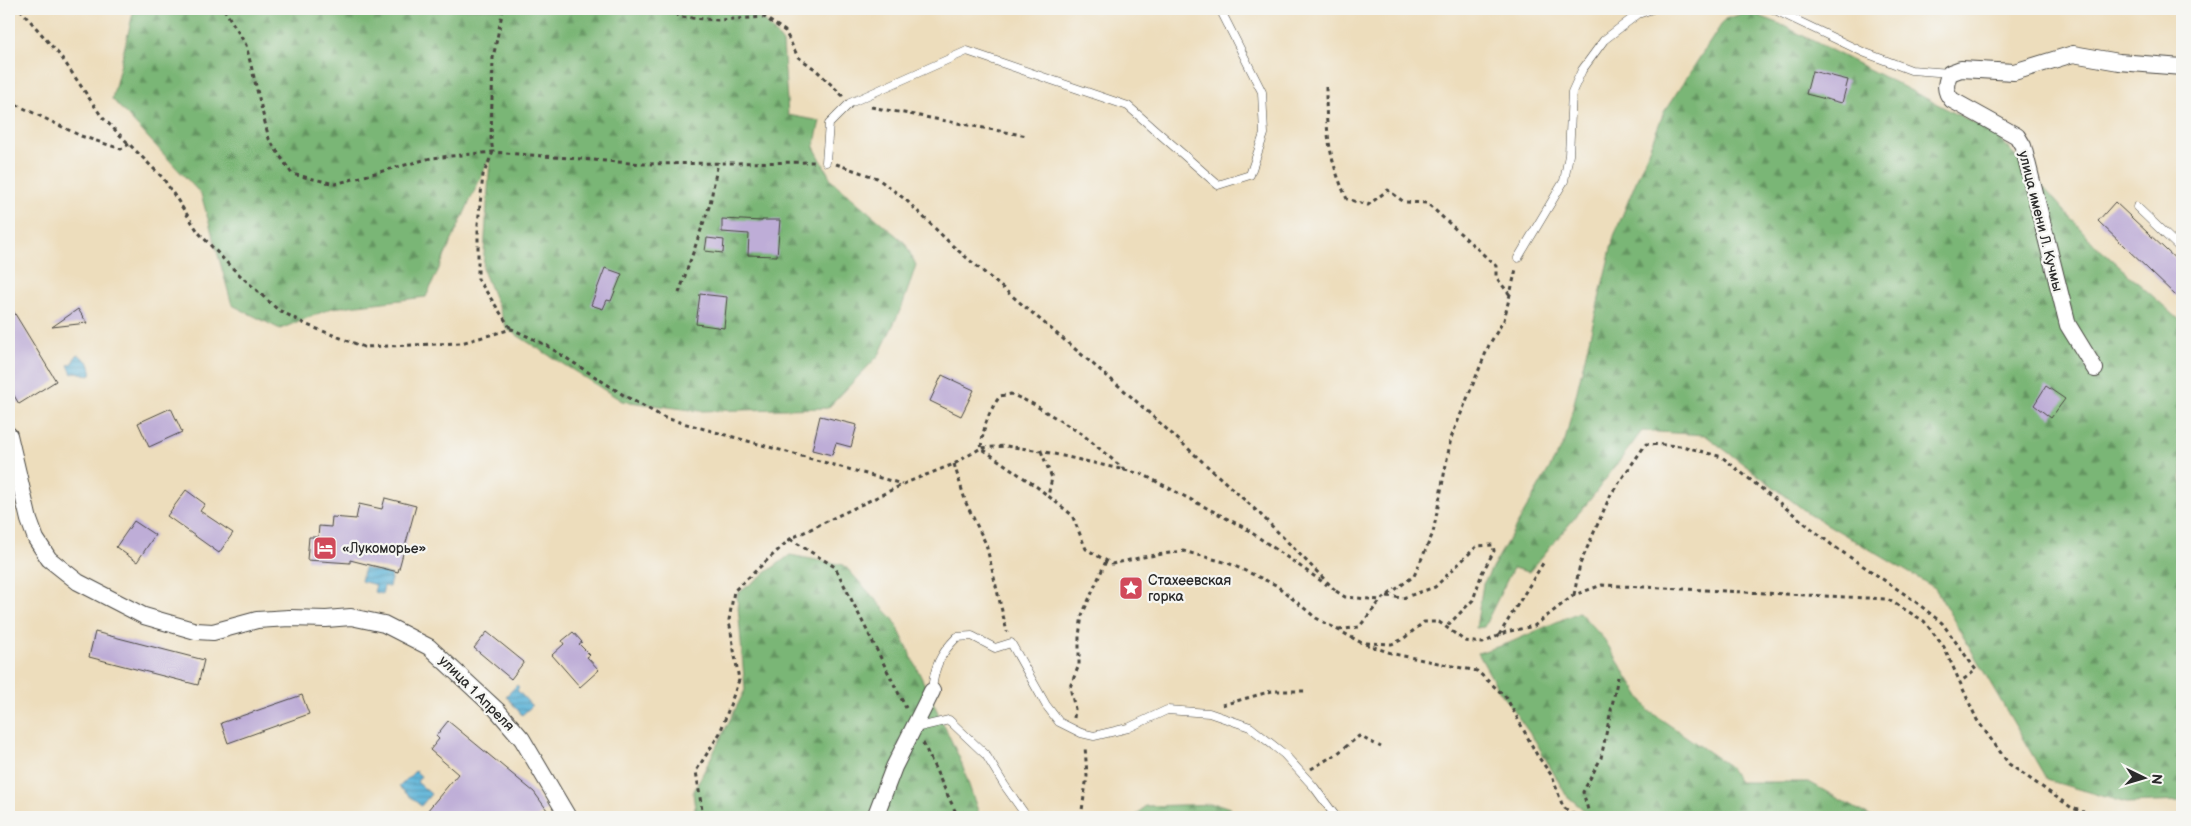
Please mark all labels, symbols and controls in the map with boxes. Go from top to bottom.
street label: улица имени Л. Кучмы [2015,149,2066,293]
hotel icon: «Лукоморье» [312,535,338,561]
place label: «Лукоморье» [342,540,426,557]
place label: Стахеевская горка [1148,572,1232,605]
place icon: Стахеевская горка [1118,575,1144,601]
street label: улица 1 Апреля [435,652,518,735]
north arrow [2118,754,2168,804]
text: N [2148,773,2165,785]

